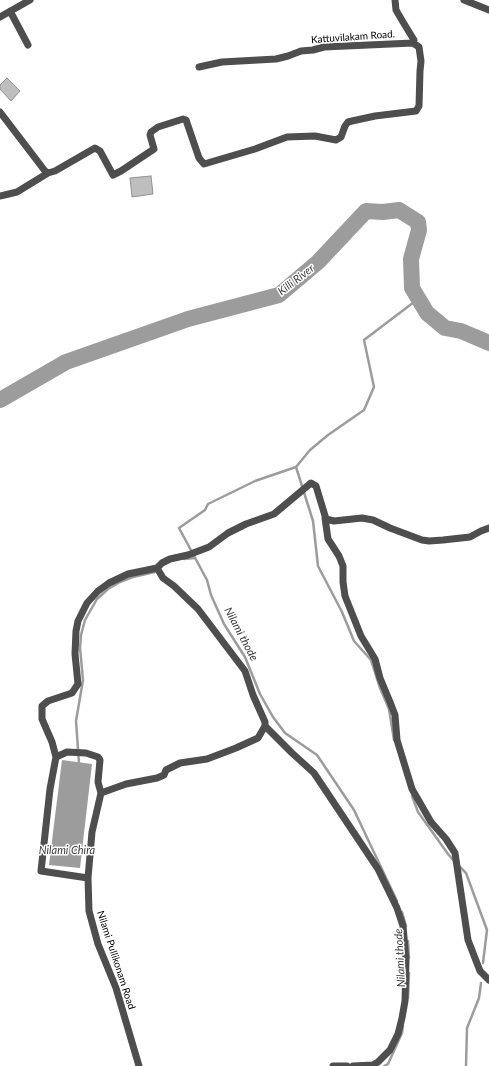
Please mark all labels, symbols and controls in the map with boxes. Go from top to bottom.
street label: Kattuvilakam Road. [311,28,395,46]
water label: Killi River [275,262,317,298]
water label: Nilami thode [221,605,261,663]
water label: Nilami Chira [39,843,95,857]
street label: Nilami Pullikonam Road [94,909,138,1011]
water label: Nilami thode [392,928,408,988]

